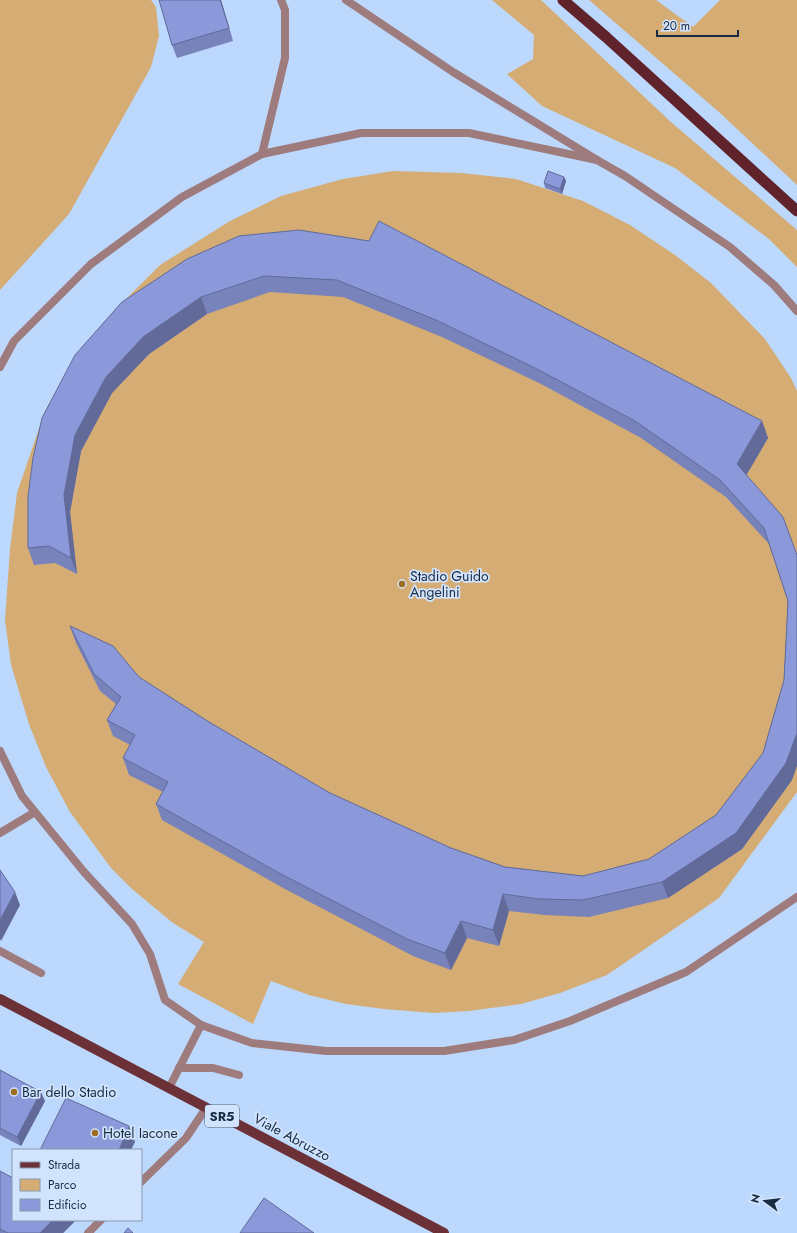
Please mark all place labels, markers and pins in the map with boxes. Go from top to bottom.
place label: Stadio Guido Angelini [410,566,489,602]
marker: Stadio Guido Angelini [397,579,407,589]
place label: Bar dello Stadio [22,1082,116,1102]
marker: Bar dello Stadio [9,1087,19,1097]
place label: Hotel Iacone [103,1123,178,1143]
marker: Hotel Iacone [90,1128,100,1138]

